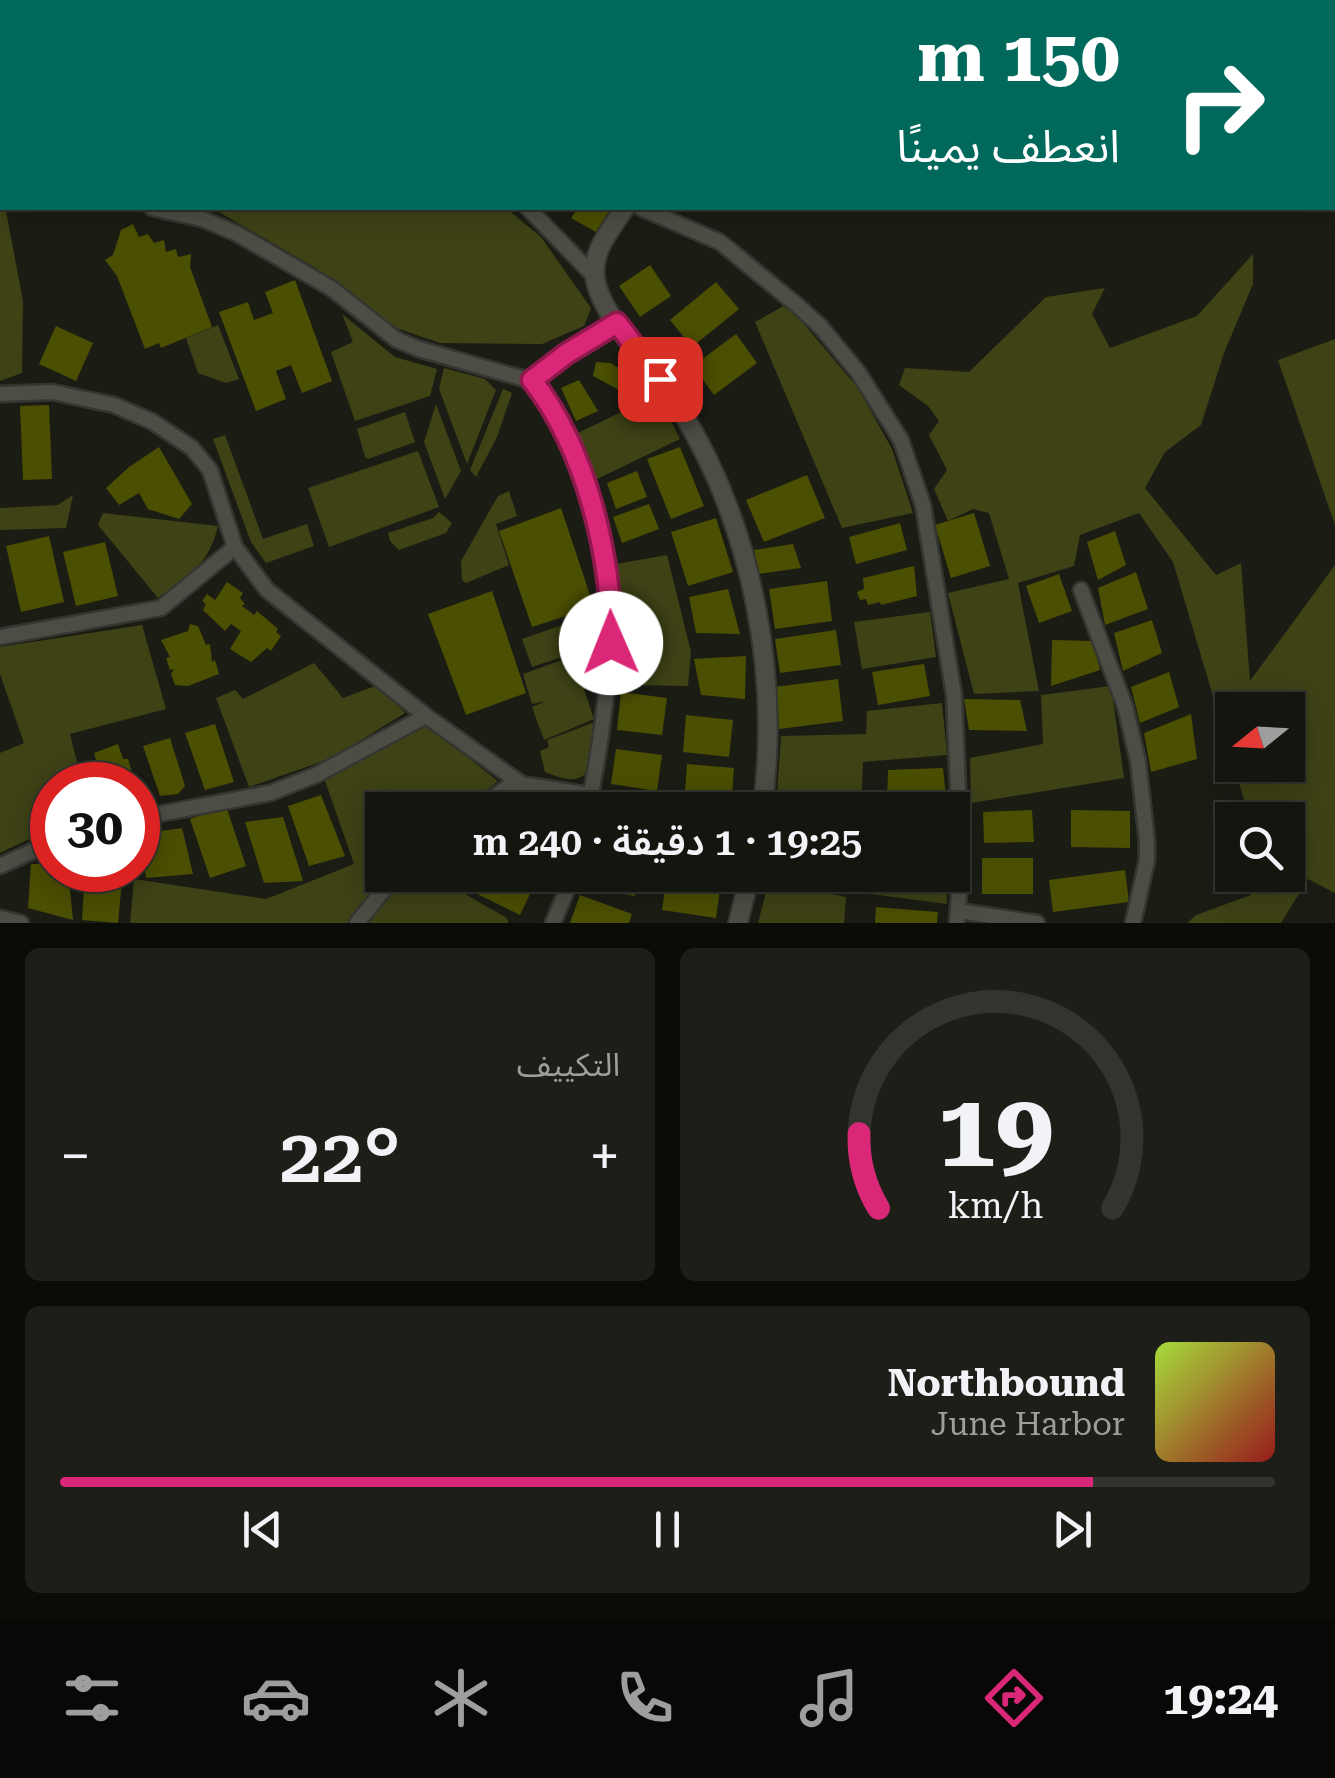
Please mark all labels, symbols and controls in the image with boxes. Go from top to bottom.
text: 150 m [917,16,1120,98]
icon: right [1155,40,1285,170]
text: انعطف يمينًا [896,120,1120,173]
pin [618,337,703,422]
icon: arrive [633,352,688,407]
position arrow [559,591,663,695]
north arrow [1215,692,1305,782]
map controls [1215,692,1305,892]
speed limit sign: 30 [30,762,160,892]
button: search [1215,802,1305,892]
text: 19:25 · 1 دقيقة · 240 m [473,820,862,864]
text: التكييف [517,1046,620,1084]
text: 19 [937,1070,1053,1191]
text: 22° [279,1112,401,1200]
text: − [60,1124,91,1188]
text: + [589,1124,620,1188]
text: km/h [947,1185,1043,1227]
text: Northbound [887,1361,1125,1405]
text: June Harbor [931,1405,1125,1443]
icon: previous [235,1502,290,1557]
icon: pause [640,1502,695,1557]
icon: next [1045,1502,1100,1557]
icon: filters [57,1663,127,1733]
icon: car [241,1663,311,1733]
icon: climate [426,1663,496,1733]
icon: phone [610,1663,680,1733]
icon: music [794,1663,864,1733]
icon: directions [979,1663,1049,1733]
text: 19:24 [1163,1672,1278,1725]

